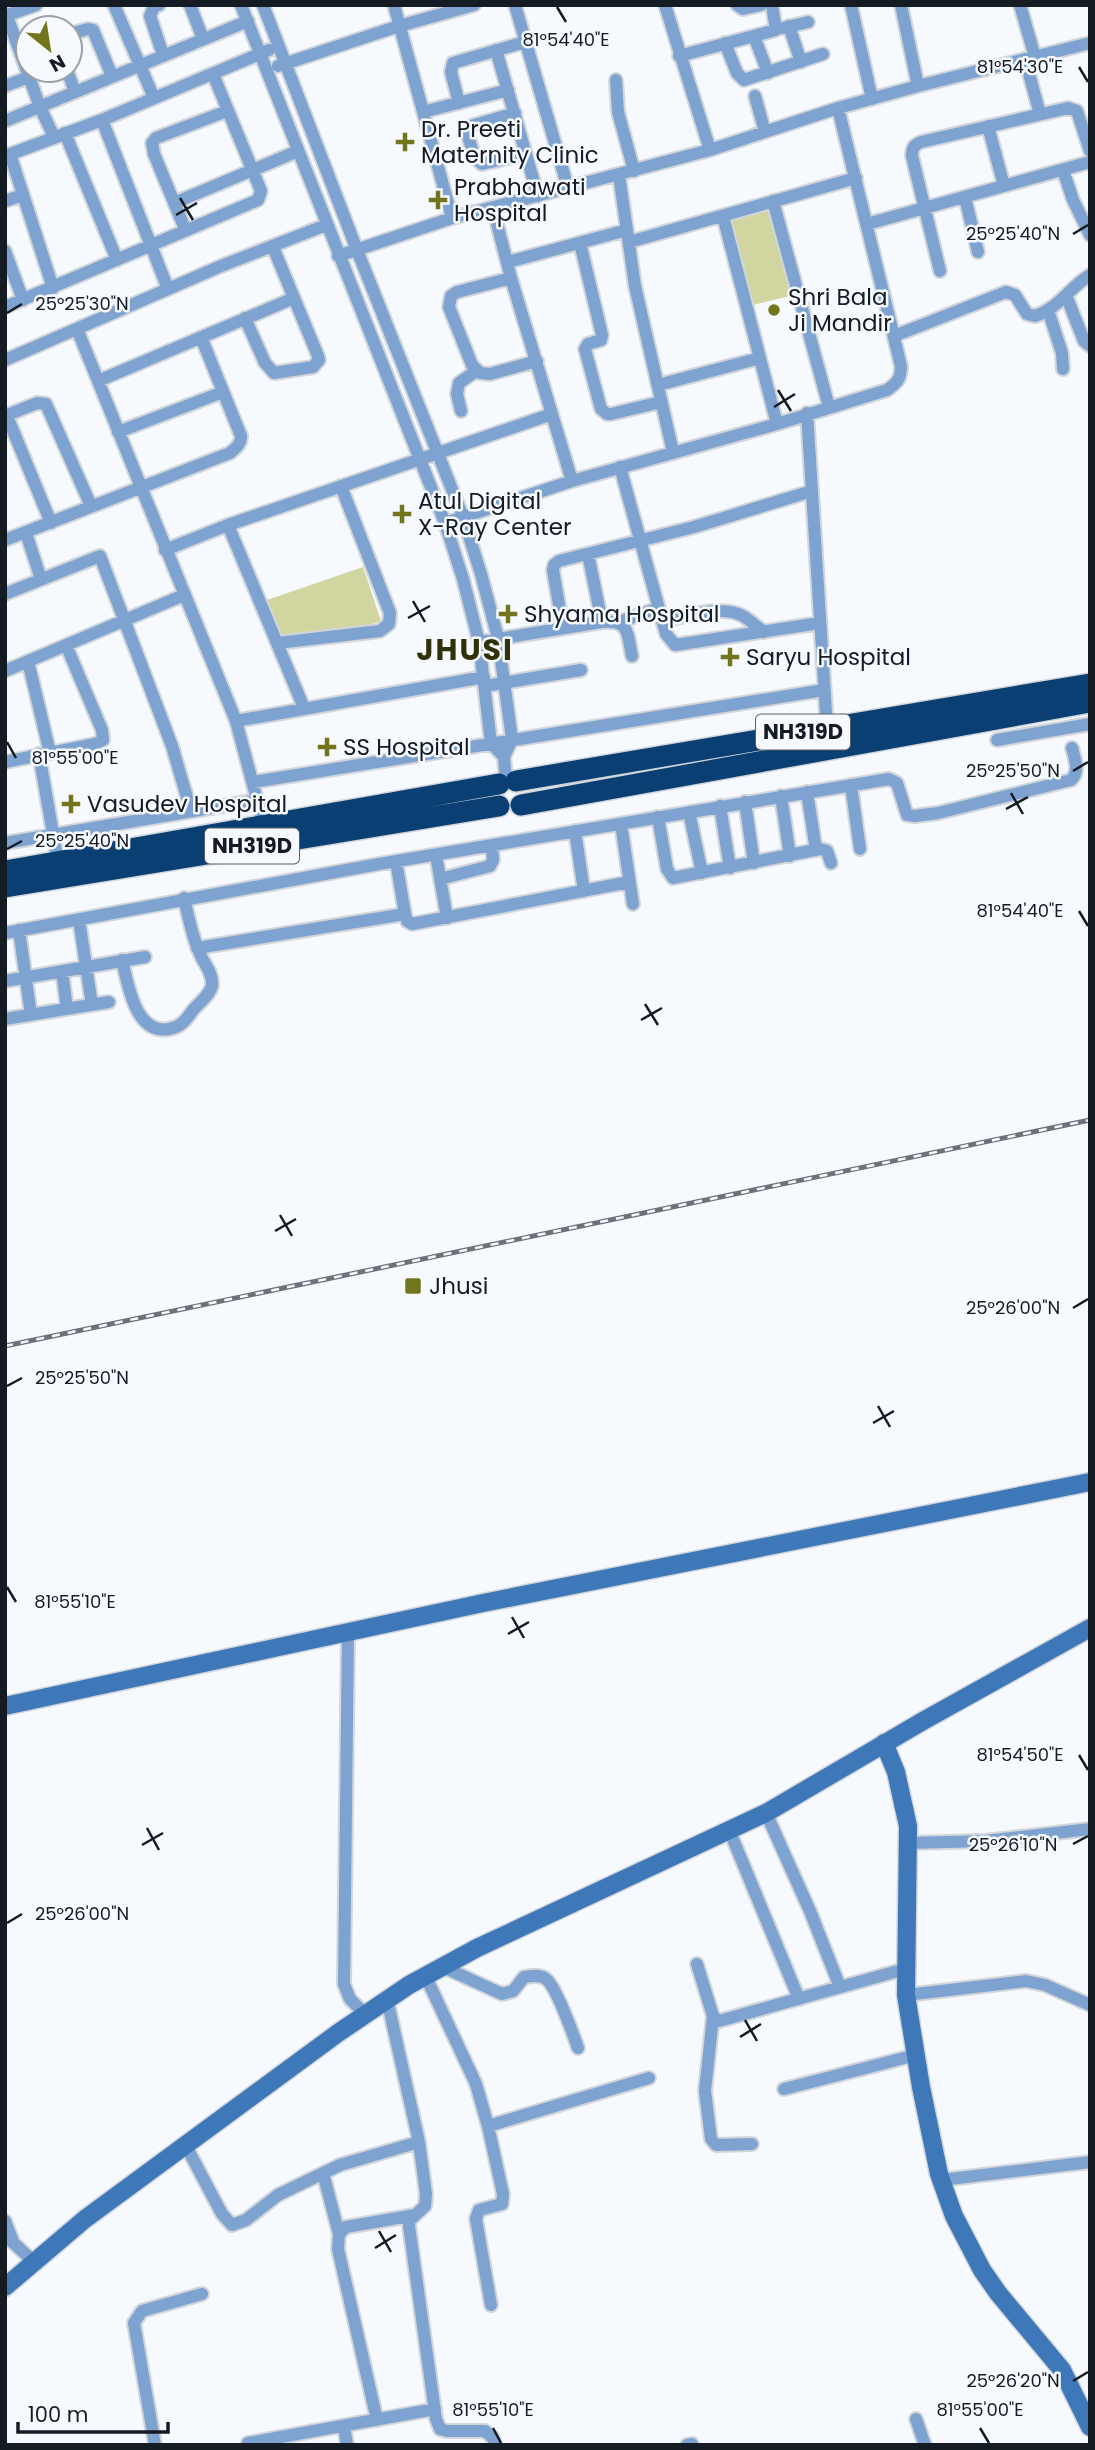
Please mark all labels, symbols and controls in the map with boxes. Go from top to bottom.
north arrow [14,14,84,84]
text: 81°54'40"E [522,27,610,52]
text: N [44,48,70,79]
text: 81°54'30"E [977,54,1063,79]
place label: Dr. Preeti Maternity Clinic [421,113,599,171]
marker: Dr. Preeti Maternity Clinic [395,132,415,152]
place label: Prabhawati Hospital [454,171,586,229]
marker: Prabhawati Hospital [428,190,448,210]
text: 25°25'40"N [966,221,1060,246]
place label: Shri Bala Ji Mandir [788,281,892,339]
text: 25°25'30"N [35,291,129,316]
marker: Shri Bala Ji Mandir [766,302,782,318]
place label: Atul Digital X-Ray Center [418,485,572,543]
marker: Atul Digital X-Ray Center [392,504,412,524]
place label: Shyama Hospital [524,598,720,630]
marker: Shyama Hospital [498,604,518,624]
district label: JHUSI [416,628,514,671]
place label: Saryu Hospital [746,641,911,673]
marker: Saryu Hospital [720,647,740,667]
road number: NH319D [756,714,850,750]
place label: SS Hospital [343,731,470,763]
marker: SS Hospital [317,737,337,757]
text: 81°55'00"E [31,745,119,770]
text: 25°25'50"N [966,758,1060,783]
place label: Vasudev Hospital [87,788,287,820]
marker: Vasudev Hospital [61,794,81,814]
text: 25°25'40"N [35,828,129,853]
road number: NH319D [205,828,299,864]
text: 81°54'40"E [976,898,1064,923]
place label: Jhusi [429,1270,488,1302]
marker: Jhusi [403,1276,423,1296]
text: 25°26'00"N [966,1295,1060,1320]
text: 25°25'50"N [35,1365,129,1390]
text: 81°55'10"E [34,1589,116,1614]
text: 81°54'50"E [976,1742,1064,1767]
text: 25°26'10"N [969,1832,1057,1857]
text: 25°26'00"N [35,1901,129,1926]
text: 25°26'20"N [966,2368,1060,2393]
scale bar [18,2390,168,2434]
text: 81°55'10"E [452,2397,534,2422]
text: 81°55'00"E [936,2397,1024,2422]
text: 100 m [28,2400,88,2429]

